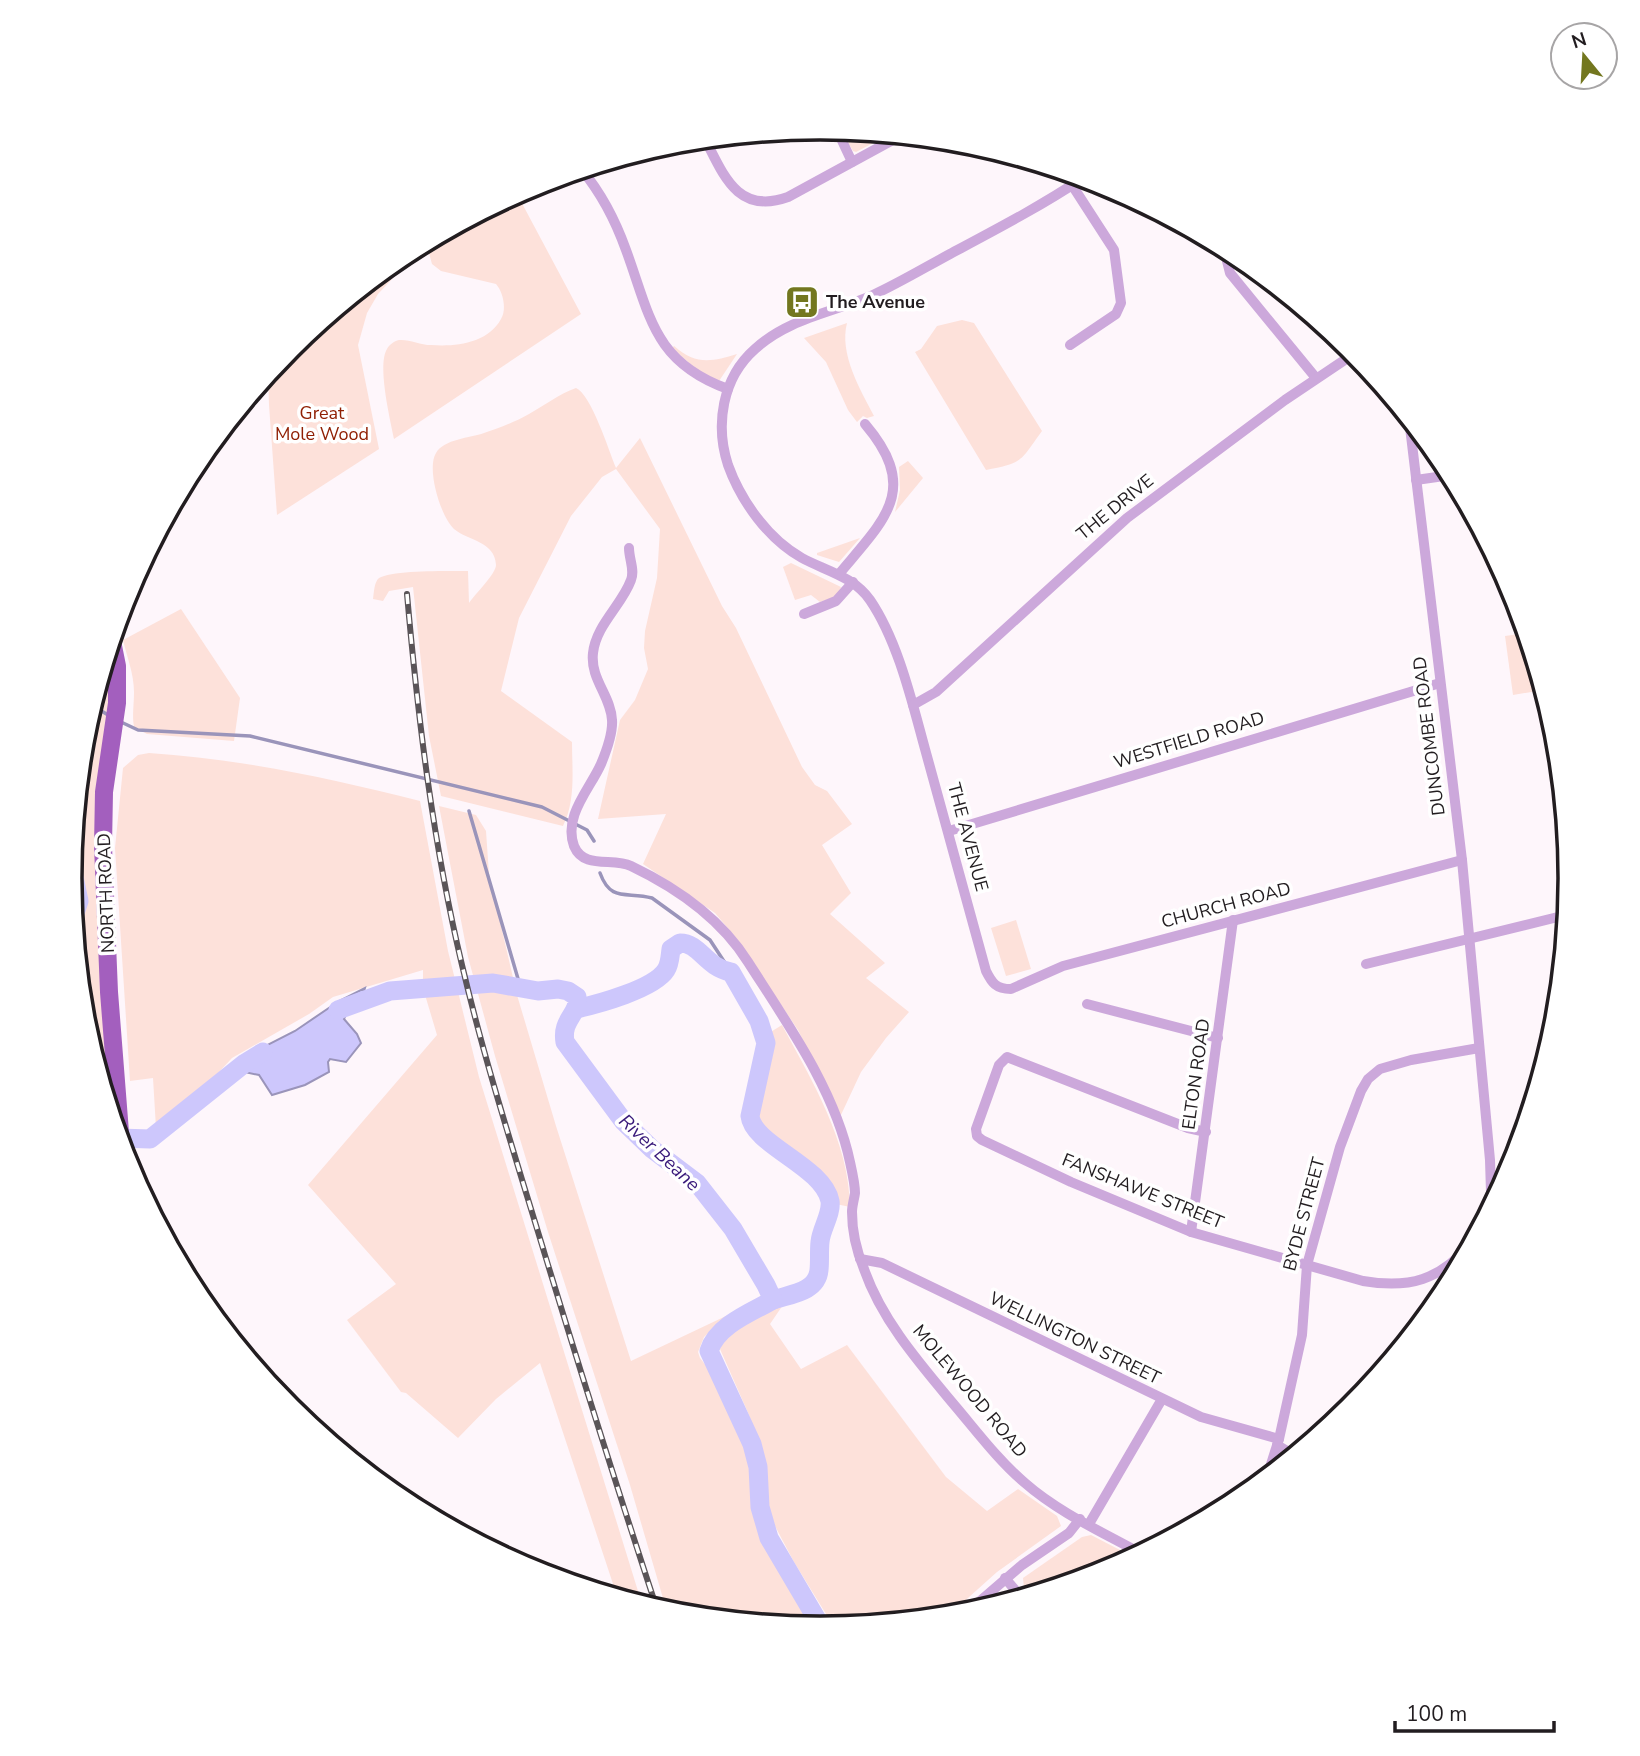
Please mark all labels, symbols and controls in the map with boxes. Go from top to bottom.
north arrow [1549,21,1619,91]
text: N [1568,26,1590,55]
bus stop icon: The Avenue [783,283,821,321]
place label: The Avenue [826,290,925,314]
park label: Great Mole Wood [275,401,369,446]
street label: THE DRIVE [1071,469,1159,545]
street label: DUNCOMBE ROAD [1407,655,1451,817]
street label: WESTFIELD ROAD [1111,706,1267,774]
street label: THE AVENUE [942,780,994,894]
street label: NORTH ROAD [92,833,120,953]
street label: CHURCH ROAD [1159,876,1293,934]
street label: ELTON ROAD [1176,1017,1216,1131]
water label: River Beane [613,1108,706,1197]
street label: FANSHAWE STREET [1059,1148,1228,1234]
street label: BYDE STREET [1277,1154,1331,1273]
street label: WELLINGTON STREET [985,1286,1165,1390]
street label: MOLEWOOD ROAD [907,1320,1033,1462]
scale bar [1395,1690,1554,1734]
text: 100 m [1406,1700,1467,1728]

